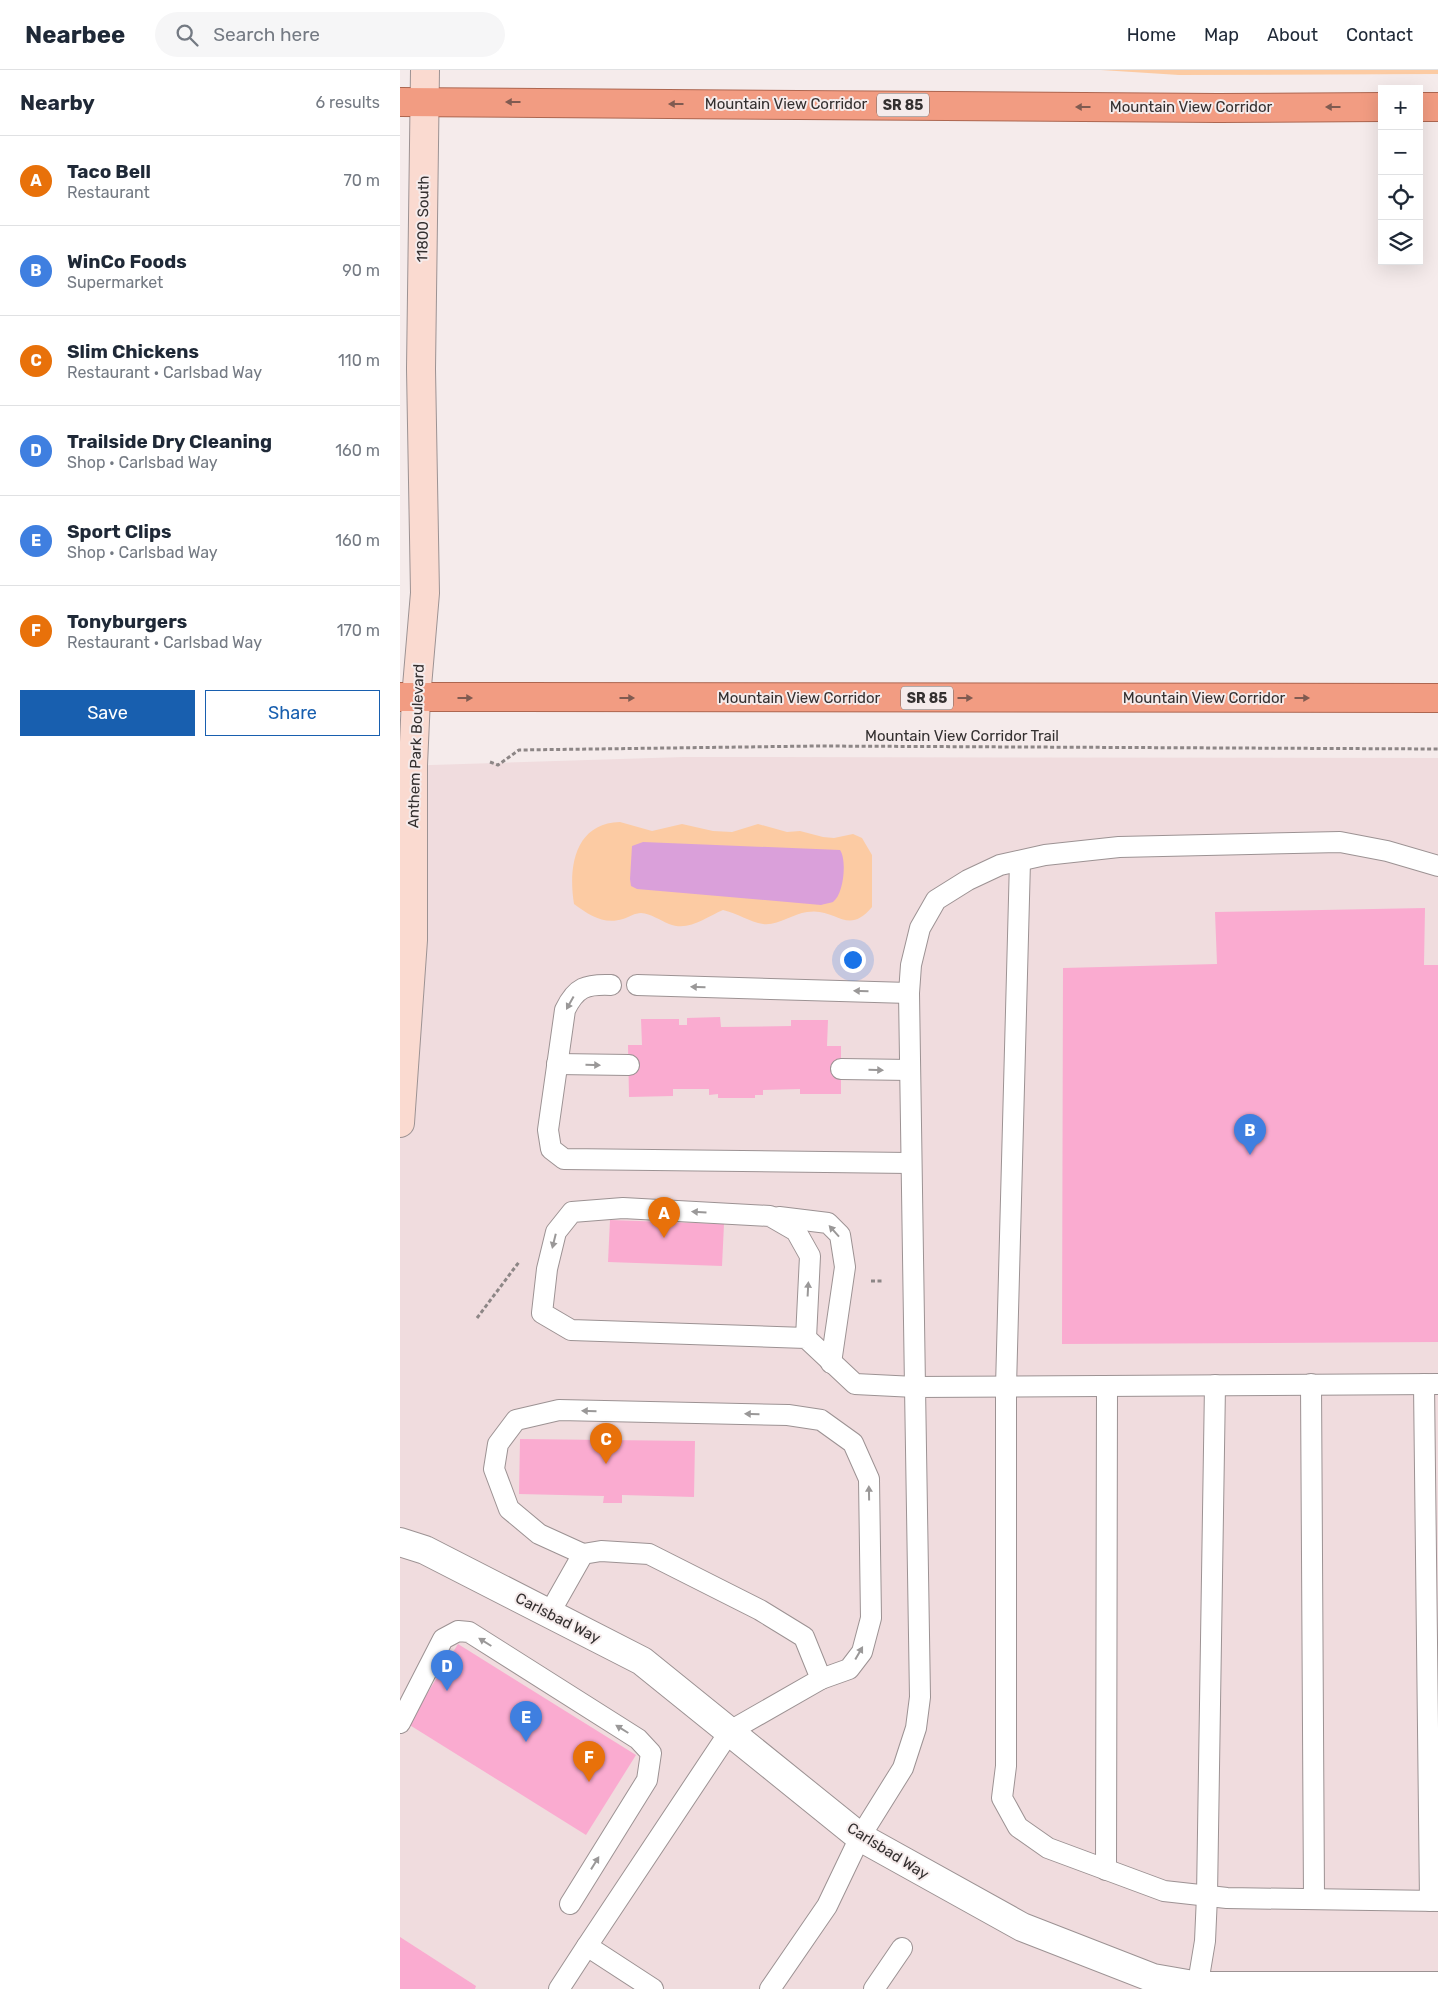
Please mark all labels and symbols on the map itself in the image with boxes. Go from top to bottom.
road number: SR 85 [877,94,929,116]
street label: Mountain View Corridor [705,95,868,113]
one-way arrow [505,98,521,106]
street label: Mountain View Corridor [1110,98,1273,116]
one-way arrow [667,99,683,107]
one-way arrow [1075,103,1091,111]
one-way arrow [1325,103,1341,111]
street label: 11800 South [413,175,433,263]
street label: Anthem Park Boulevard [404,664,428,828]
road number: SR 85 [901,686,953,710]
street label: Mountain View Corridor [718,689,881,707]
street label: Mountain View Corridor [1123,689,1286,707]
one-way arrow [457,694,473,702]
one-way arrow [619,694,635,702]
one-way arrow [957,694,973,702]
one-way arrow [1294,694,1310,702]
street label: Mountain View Corridor Trail [865,727,1059,745]
your location [840,947,866,973]
one-way arrow [690,983,706,991]
one-way arrow [852,987,868,995]
one-way arrow [565,996,574,1009]
one-way arrow [585,1061,601,1069]
one-way arrow [868,1066,884,1074]
pin: B [1234,1114,1266,1155]
pin: A [648,1197,680,1238]
one-way arrow [691,1208,707,1216]
one-way arrow [829,1224,840,1237]
one-way arrow [550,1233,558,1248]
one-way arrow [805,1281,813,1297]
one-way arrow [581,1406,597,1414]
one-way arrow [743,1410,759,1418]
pin: C [590,1423,622,1464]
one-way arrow [865,1485,873,1501]
street label: Carlsbad Way [513,1589,603,1647]
one-way arrow [478,1637,491,1647]
one-way arrow [855,1647,864,1660]
pin: D [431,1650,463,1691]
pin: E [510,1701,542,1742]
one-way arrow [615,1725,629,1734]
pin: F [573,1741,605,1782]
street label: Carlsbad Way [844,1819,932,1883]
one-way arrow [591,1856,600,1869]

